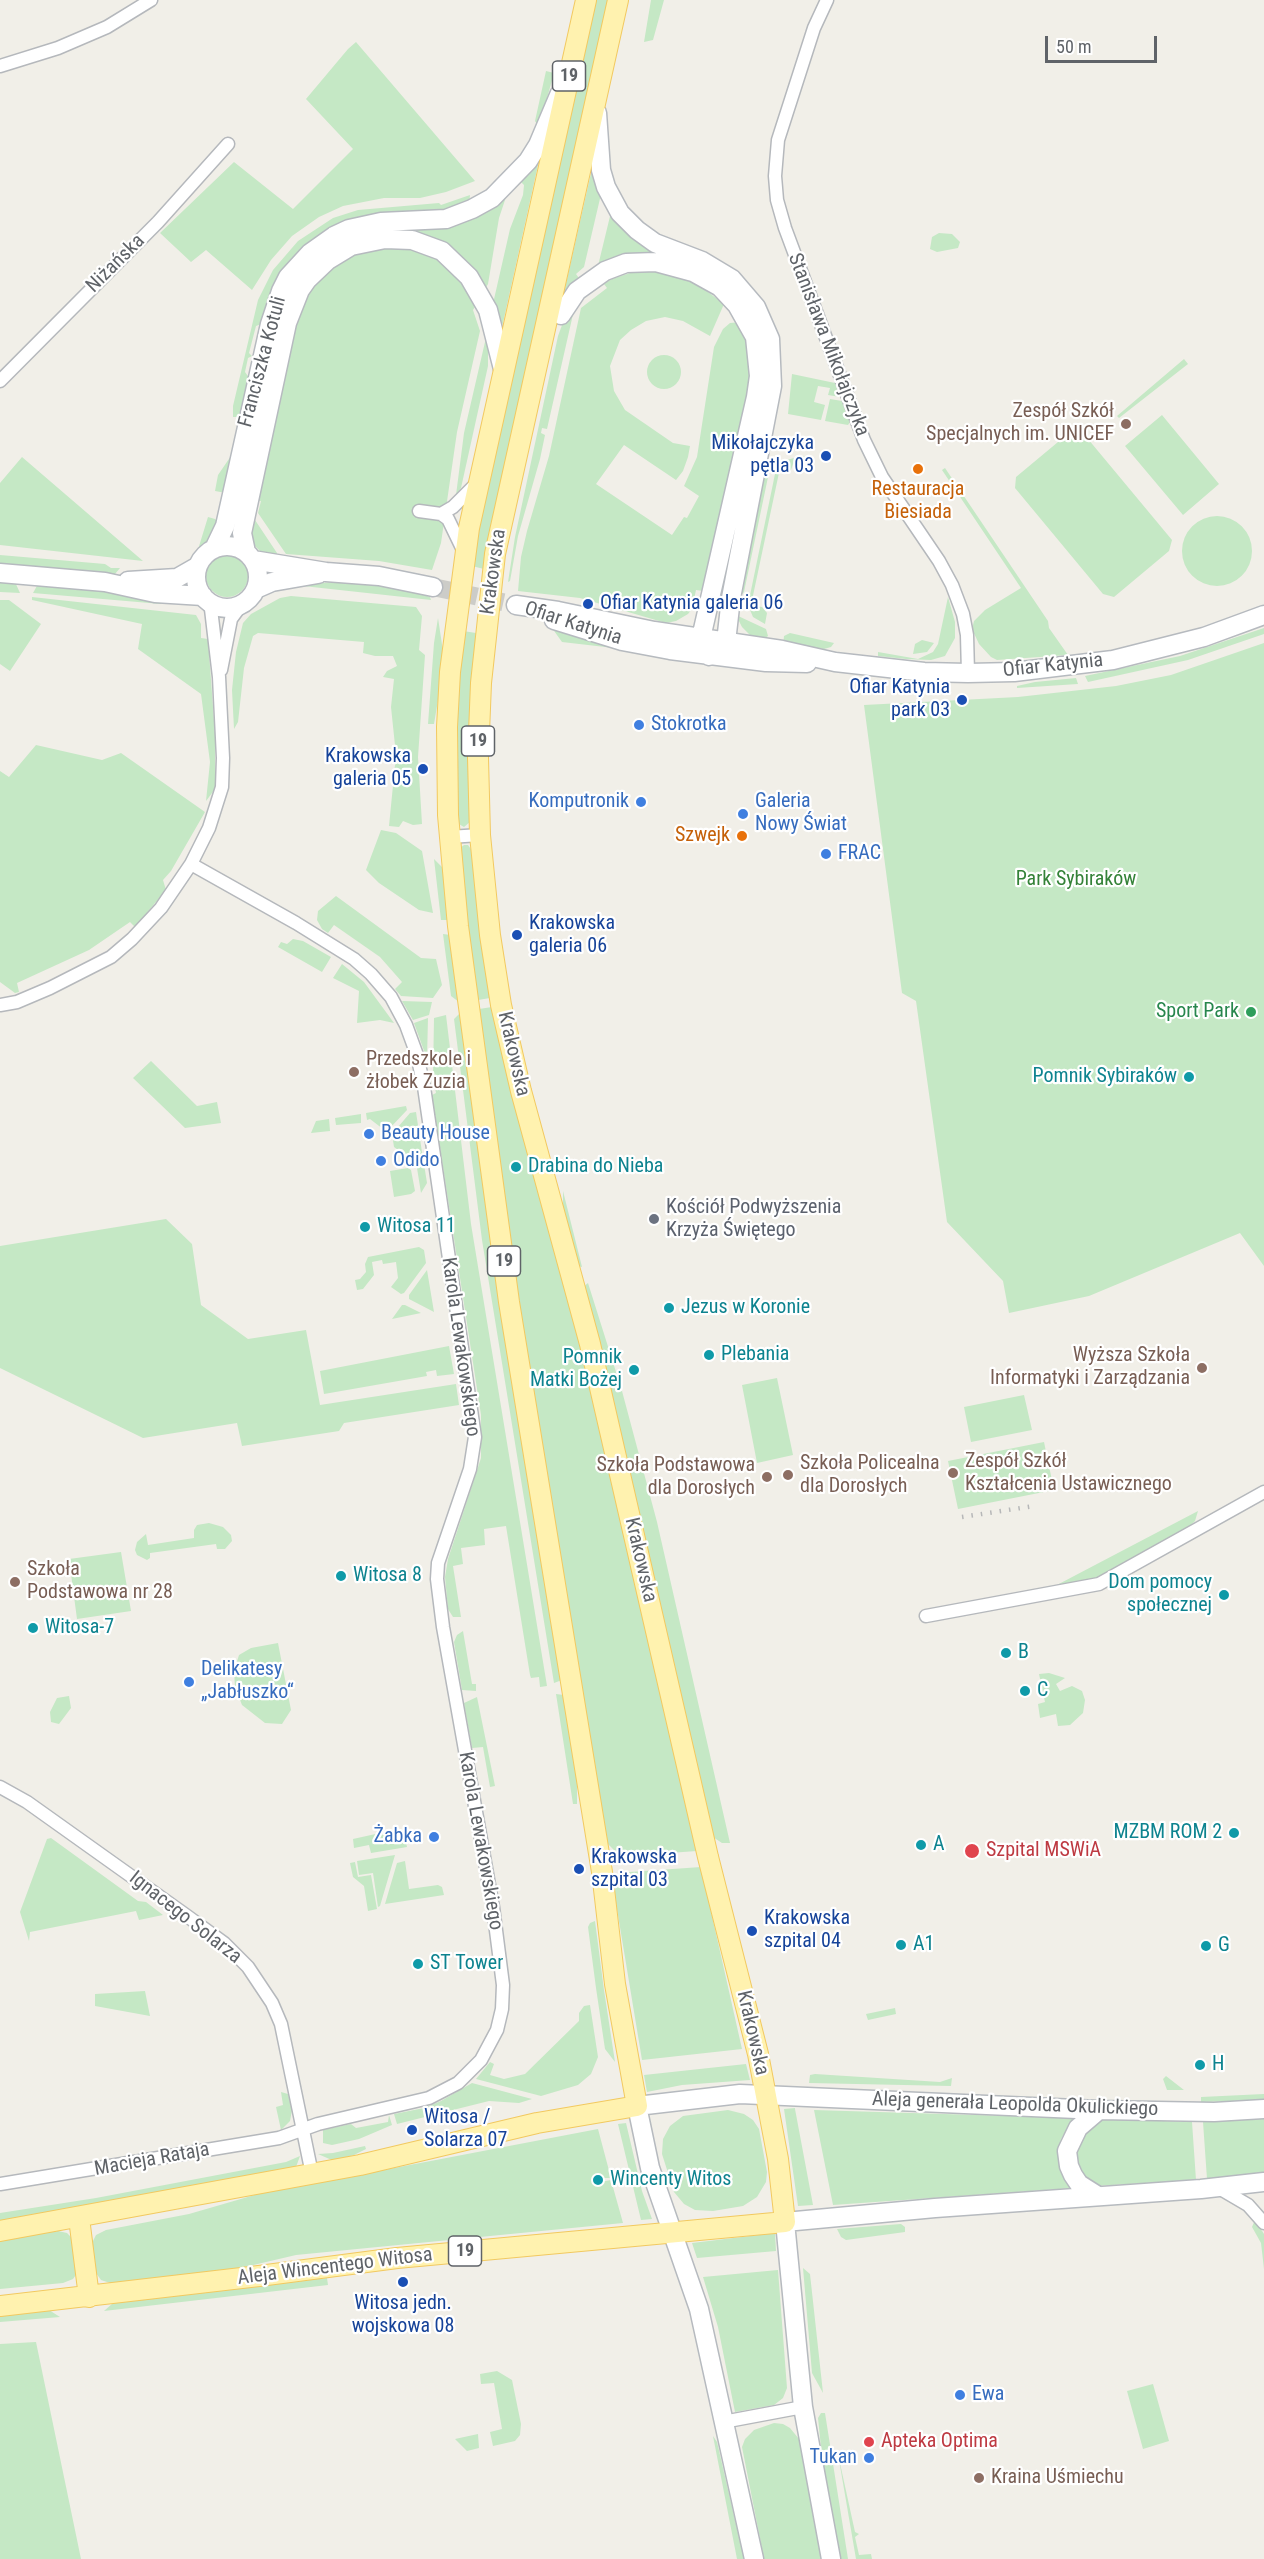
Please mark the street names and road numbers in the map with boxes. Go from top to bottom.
road number: 19 [552,61,586,91]
street label: Niżańska [82,230,150,298]
street label: Stanisława Mikołajczyka [782,250,874,440]
street label: Franciszka Kotuli [234,294,292,430]
street label: Krakowska [476,528,512,616]
street label: Ofiar Katynia [521,597,625,651]
street label: Ofiar Katynia [1002,649,1104,683]
road number: 19 [462,726,494,756]
street label: Krakowska [492,1009,534,1099]
road number: 19 [488,1246,520,1276]
street label: Karola Lewakowskiego [436,1256,484,1438]
street label: Krakowska [619,1515,661,1605]
street label: Karola Lewakowskiego [452,1750,508,1932]
street label: Ignacego Solarza [124,1867,246,1969]
street label: Krakowska [731,1988,773,2078]
street label: Aleja generała Leopolda Okulickiego [871,2088,1159,2122]
street label: Macieja Rataja [93,2138,211,2182]
road number: 19 [448,2236,482,2266]
street label: Aleja Wincentego Witosa [236,2243,434,2291]

